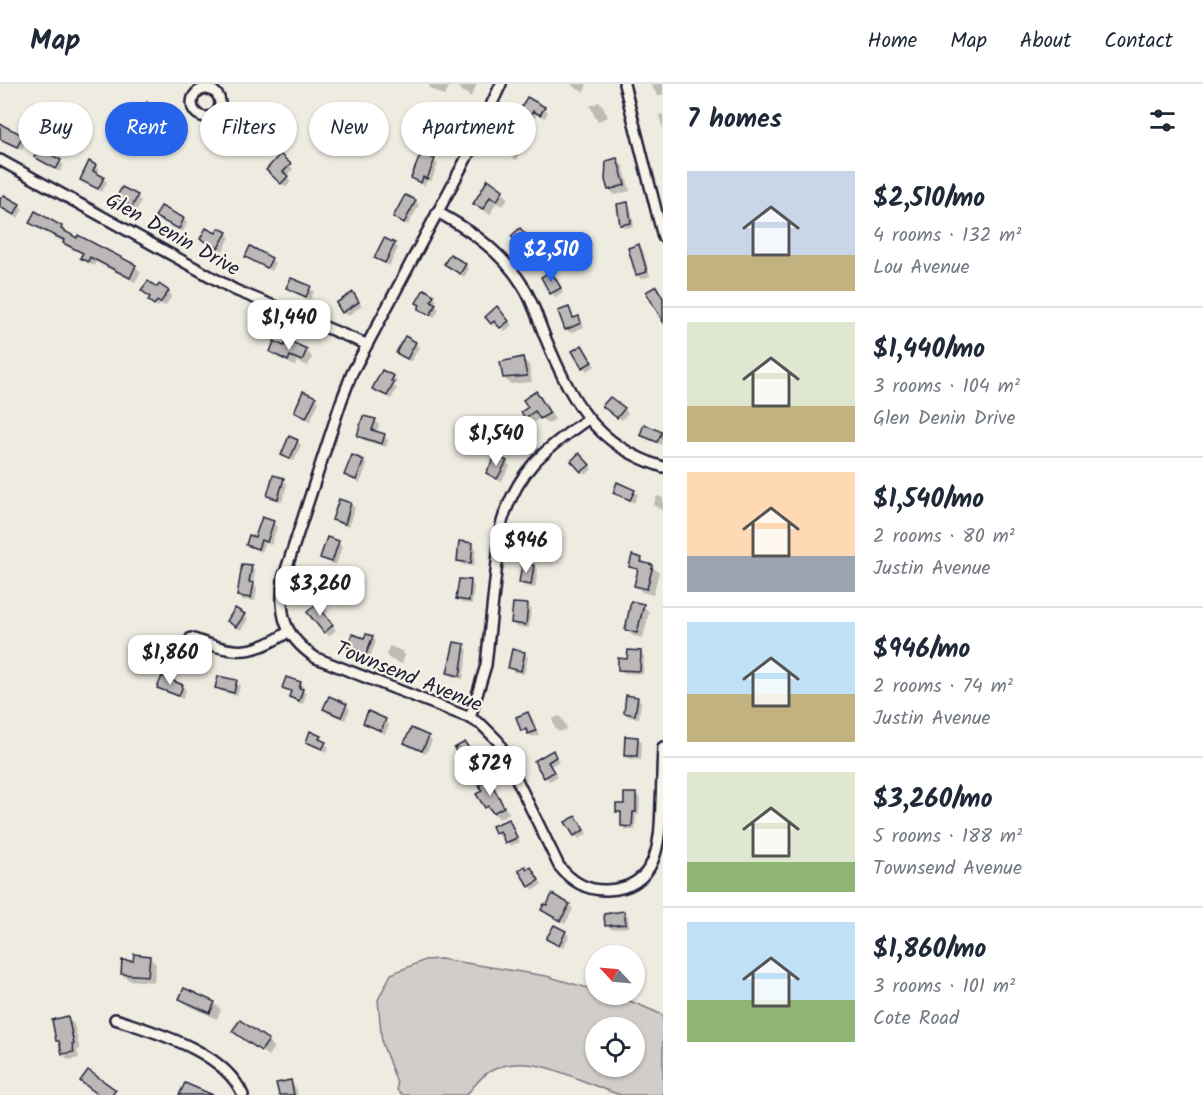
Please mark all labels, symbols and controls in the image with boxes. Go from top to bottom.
text: Map [30,19,81,64]
text: Home [868,25,917,58]
text: Map [950,25,987,58]
text: About [1020,25,1071,58]
text: Contact [1104,25,1173,58]
text: 7 homes [687,99,782,141]
chip: Buy [18,102,93,156]
chip: Rent [105,102,188,156]
chip: Filters [200,102,297,156]
chip: New [309,102,389,156]
chip: Apartment [401,102,536,156]
icon: filters [1146,104,1179,137]
text: $2,510/mo [873,178,985,220]
street label: Glen Denin Drive [99,185,246,286]
icon: home [735,195,807,267]
text: 4 rooms · 132 m² [873,220,1021,252]
pin: $2,510 [502,232,600,283]
text: $2,510 [523,235,579,267]
text: Lou Avenue [873,252,970,284]
pin: $1,440 [240,300,338,351]
text: $1,440 [261,303,317,335]
text: $1,440/mo [873,329,985,371]
icon: home [735,346,807,418]
text: 3 rooms · 104 m² [873,371,1020,403]
text: Glen Denin Drive [873,403,1016,435]
pin: $1,540 [447,416,545,467]
text: $1,540 [469,419,523,451]
text: $1,540/mo [873,479,984,521]
icon: home [735,496,807,568]
text: 2 rooms · 80 m² [873,521,1015,553]
pin: $946 [490,523,562,574]
text: $946 [504,526,548,558]
text: Justin Avenue [873,553,991,585]
pin: $3,260 [271,566,369,617]
text: $3,260 [290,569,350,601]
text: $946/mo [873,629,970,671]
street label: Townsend Avenue [330,633,488,722]
pin: $1,860 [121,635,219,686]
text: $1,860 [142,638,198,670]
icon: home [735,646,807,718]
text: 2 rooms · 74 m² [873,671,1013,703]
text: Justin Avenue [873,703,991,735]
pin: $729 [454,746,526,797]
text: $729 [468,749,512,781]
text: $3,260/mo [873,779,993,821]
icon: home [735,796,807,868]
text: 5 rooms · 188 m² [873,821,1022,853]
text: Townsend Avenue [873,853,1022,885]
text: $1,860/mo [873,929,986,971]
north arrow [585,945,645,1005]
map controls [585,945,645,1077]
icon: home [735,946,807,1018]
text: 3 rooms · 101 m² [873,971,1015,1003]
text: Cote Road [873,1003,959,1035]
button: locate [585,1017,645,1077]

